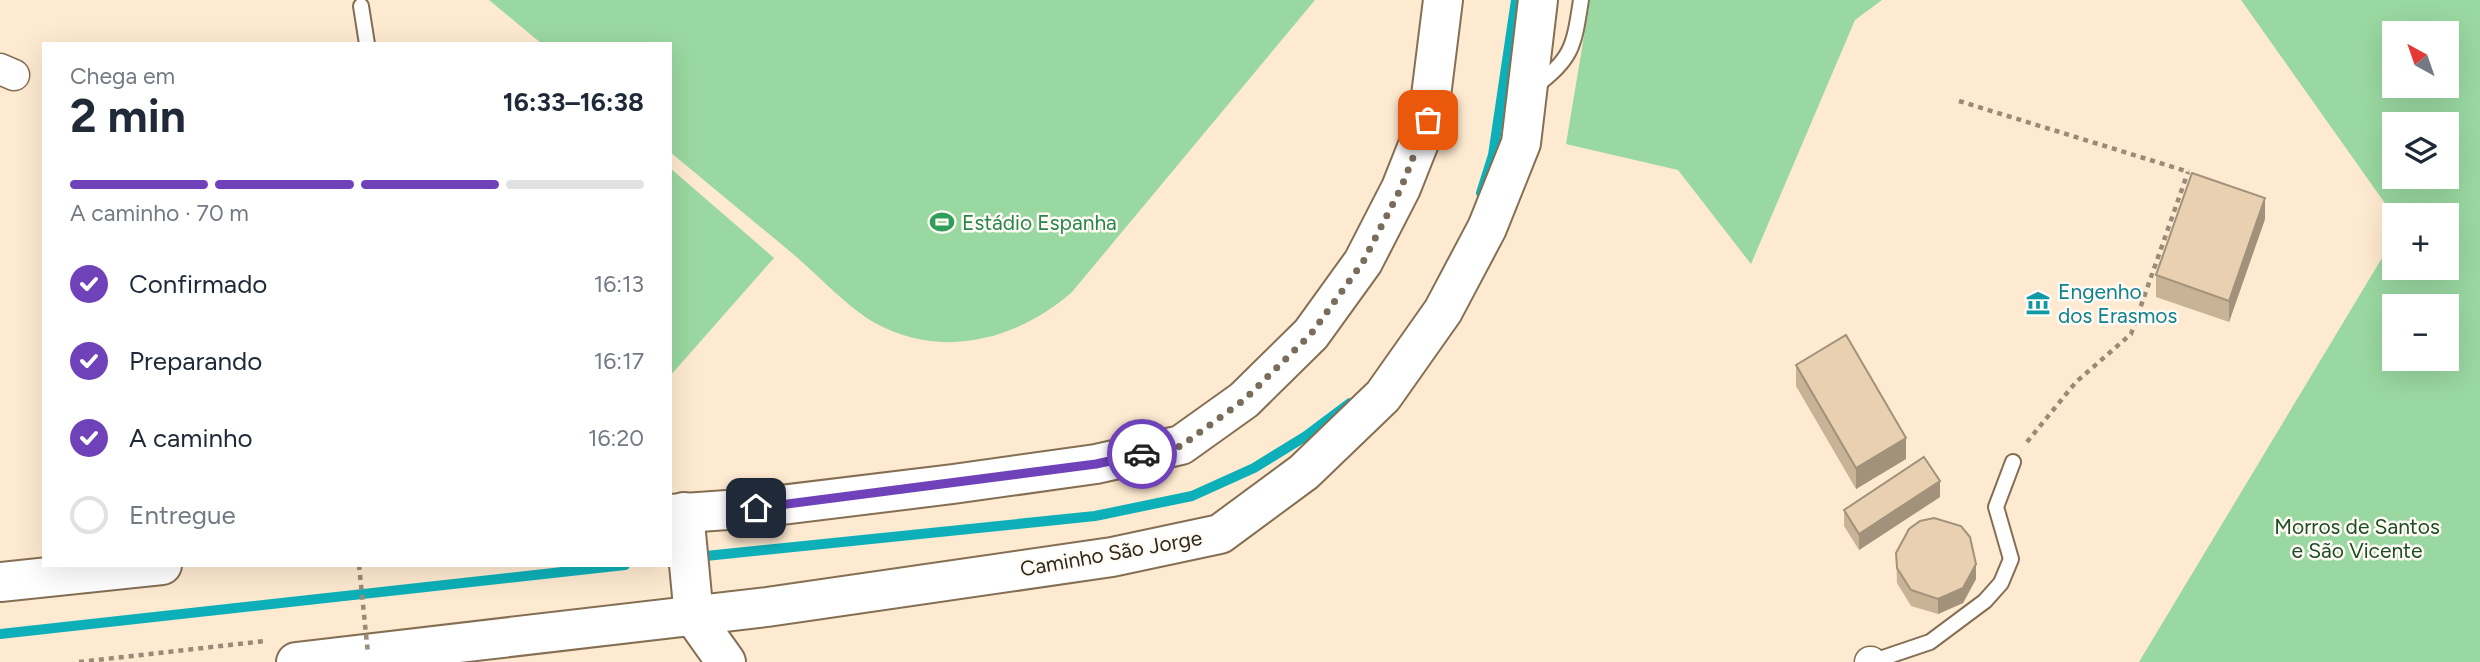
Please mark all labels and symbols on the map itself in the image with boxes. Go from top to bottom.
north arrow [2382,21,2459,98]
pin [1398,90,1458,150]
sports icon: Estádio Espanha [928,208,956,236]
place label: Estádio Espanha [962,210,1117,235]
place label: Engenho dos Erasmos [2058,279,2177,328]
museum icon: Engenho dos Erasmos [2024,289,2052,317]
courier [1107,419,1177,489]
pin [726,478,786,538]
park label: Morros de Santos e São Vicente [2274,514,2440,563]
street label: Caminho São Jorge [1018,525,1204,581]

